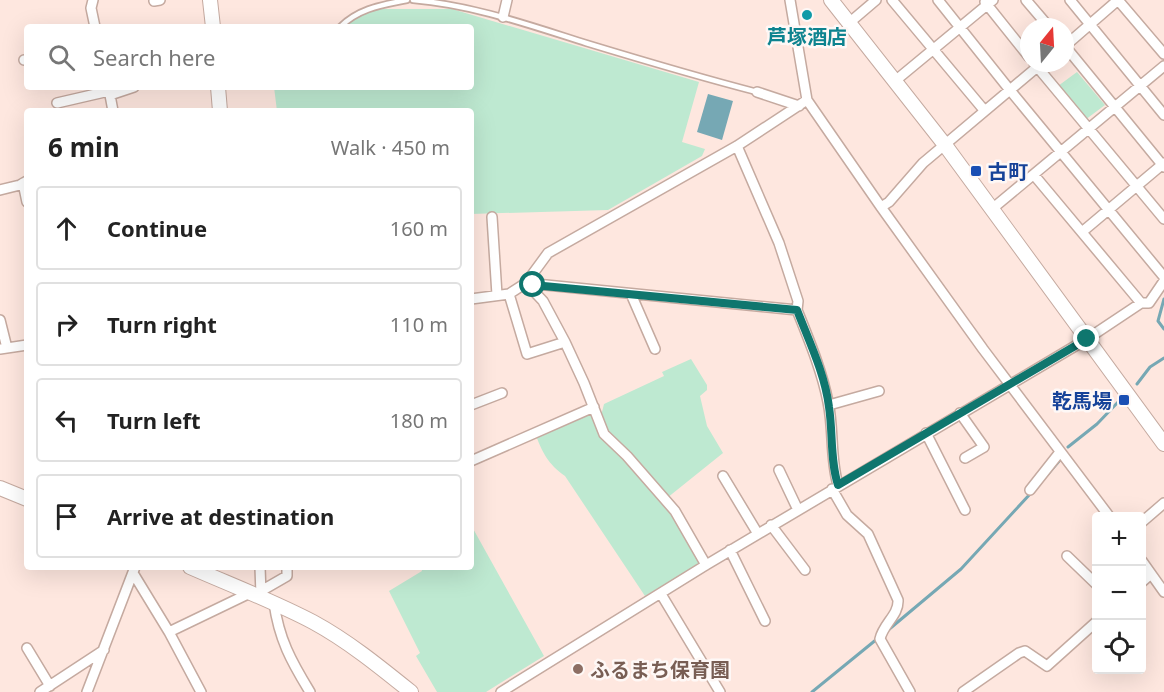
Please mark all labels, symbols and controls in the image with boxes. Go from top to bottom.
marker: 芦塚酒店 [800,8,814,22]
north arrow [1020,18,1074,72]
place label: 芦塚酒店 [767,23,847,50]
search box [24,24,474,90]
icon: search [45,41,78,74]
text: Search here [93,42,215,72]
text: 6 min [48,129,120,165]
text: Walk · 450 m [331,134,450,161]
place label: 古町 [988,158,1028,185]
marker: 古町 [969,164,983,178]
icon: ahead [50,212,83,245]
text: Continue [107,213,207,243]
text: 160 m [390,215,448,242]
route start [519,271,545,297]
icon: right [50,308,83,341]
text: Turn right [107,309,217,339]
text: 110 m [390,311,448,338]
route end [1073,325,1099,351]
place label: 乾馬場 [1052,387,1112,414]
marker: 乾馬場 [1117,393,1131,407]
icon: left [50,404,83,437]
text: Turn left [107,405,201,435]
text: 180 m [390,407,448,434]
icon: arrive [50,500,83,533]
text: Arrive at destination [107,501,334,531]
map controls [1092,512,1146,674]
button: + [1092,512,1146,566]
button: − [1092,566,1146,620]
button: locate [1092,620,1146,674]
place label: ふるまち保育園 [590,656,730,683]
marker: ふるまち保育園 [571,662,585,676]

